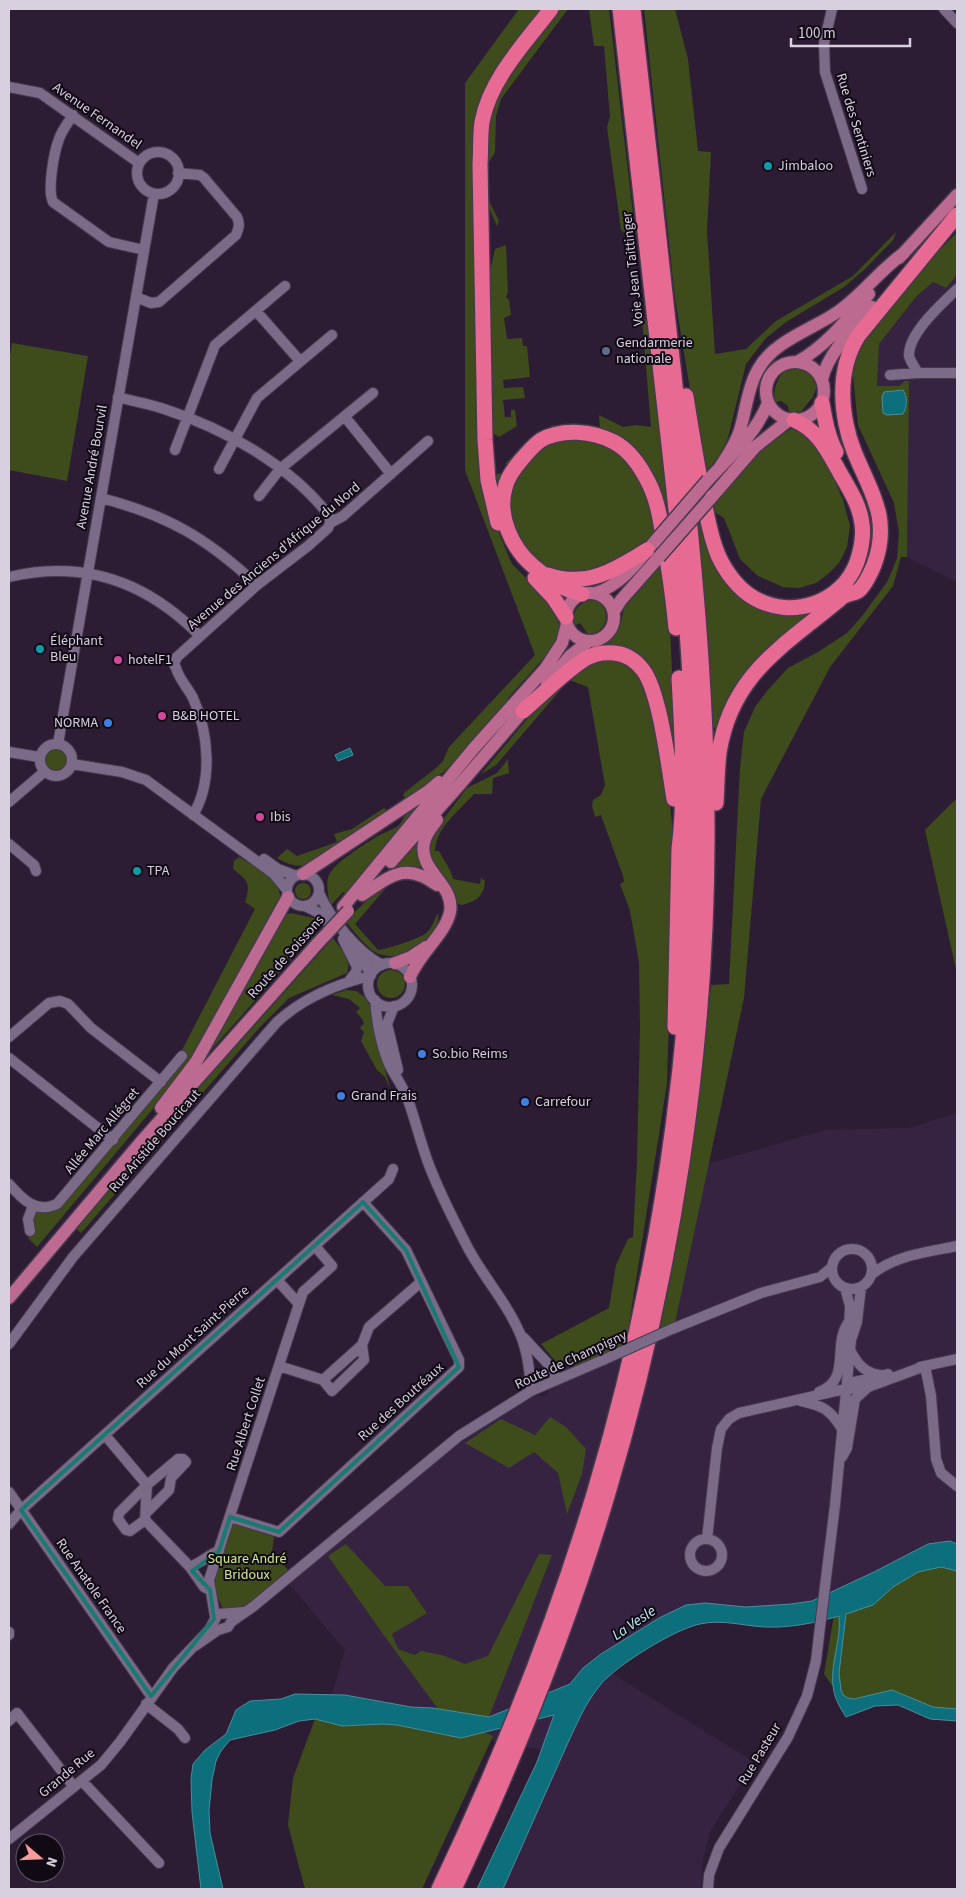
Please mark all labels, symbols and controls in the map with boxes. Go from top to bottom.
scale bar [791,15,910,47]
text: 100 m [798,23,836,44]
street label: Rue des Sentiniers [831,71,881,180]
street label: Avenue Fernandel [48,78,146,155]
place label: Jimbaloo [778,156,833,176]
marker: Jimbaloo [762,160,774,172]
street label: Voie Jean Taittinger [617,211,649,327]
place label: Gendarmerie nationale [616,333,693,369]
marker: Gendarmerie nationale [600,345,612,357]
street label: Avenue André Bourvil [71,403,113,531]
street label: Avenue des Anciens d'Afrique du Nord [183,477,365,635]
place label: Éléphant Bleu [50,631,103,667]
marker: Éléphant Bleu [34,643,46,655]
place label: hotelF1 [128,650,172,670]
marker: hotelF1 [112,654,124,666]
place label: B&B HOTEL [172,706,240,726]
marker: B&B HOTEL [156,710,168,722]
place label: NORMA [54,713,98,733]
marker: NORMA [102,717,114,729]
place label: Ibis [270,807,291,827]
marker: Ibis [254,811,266,823]
place label: TPA [147,861,170,881]
marker: TPA [131,865,143,877]
street label: Route de Soissons [243,911,329,1003]
place label: So.bio Reims [432,1044,508,1064]
marker: So.bio Reims [416,1048,428,1060]
street label: Allée Marc Allégret [60,1083,144,1179]
street label: Rue Aristide Boucicaut [104,1085,206,1197]
place label: Grand Frais [351,1086,417,1106]
marker: Grand Frais [335,1090,347,1102]
place label: Carrefour [535,1092,591,1112]
marker: Carrefour [519,1096,531,1108]
street label: Rue du Mont Saint-Pierre [132,1281,254,1393]
street label: Route de Champigny [512,1325,631,1395]
street label: Rue des Boutréaux [354,1358,449,1446]
street label: Rue Albert Collet [221,1374,271,1474]
street label: Rue Anatole France [51,1534,131,1638]
park label: Square André Bridoux [207,1549,287,1585]
water label: La Vesle [608,1601,660,1645]
street label: Rue Pasteur [734,1719,786,1789]
street label: Grande Rue [35,1743,99,1802]
north arrow [15,1833,65,1883]
text: N [40,1854,62,1870]

